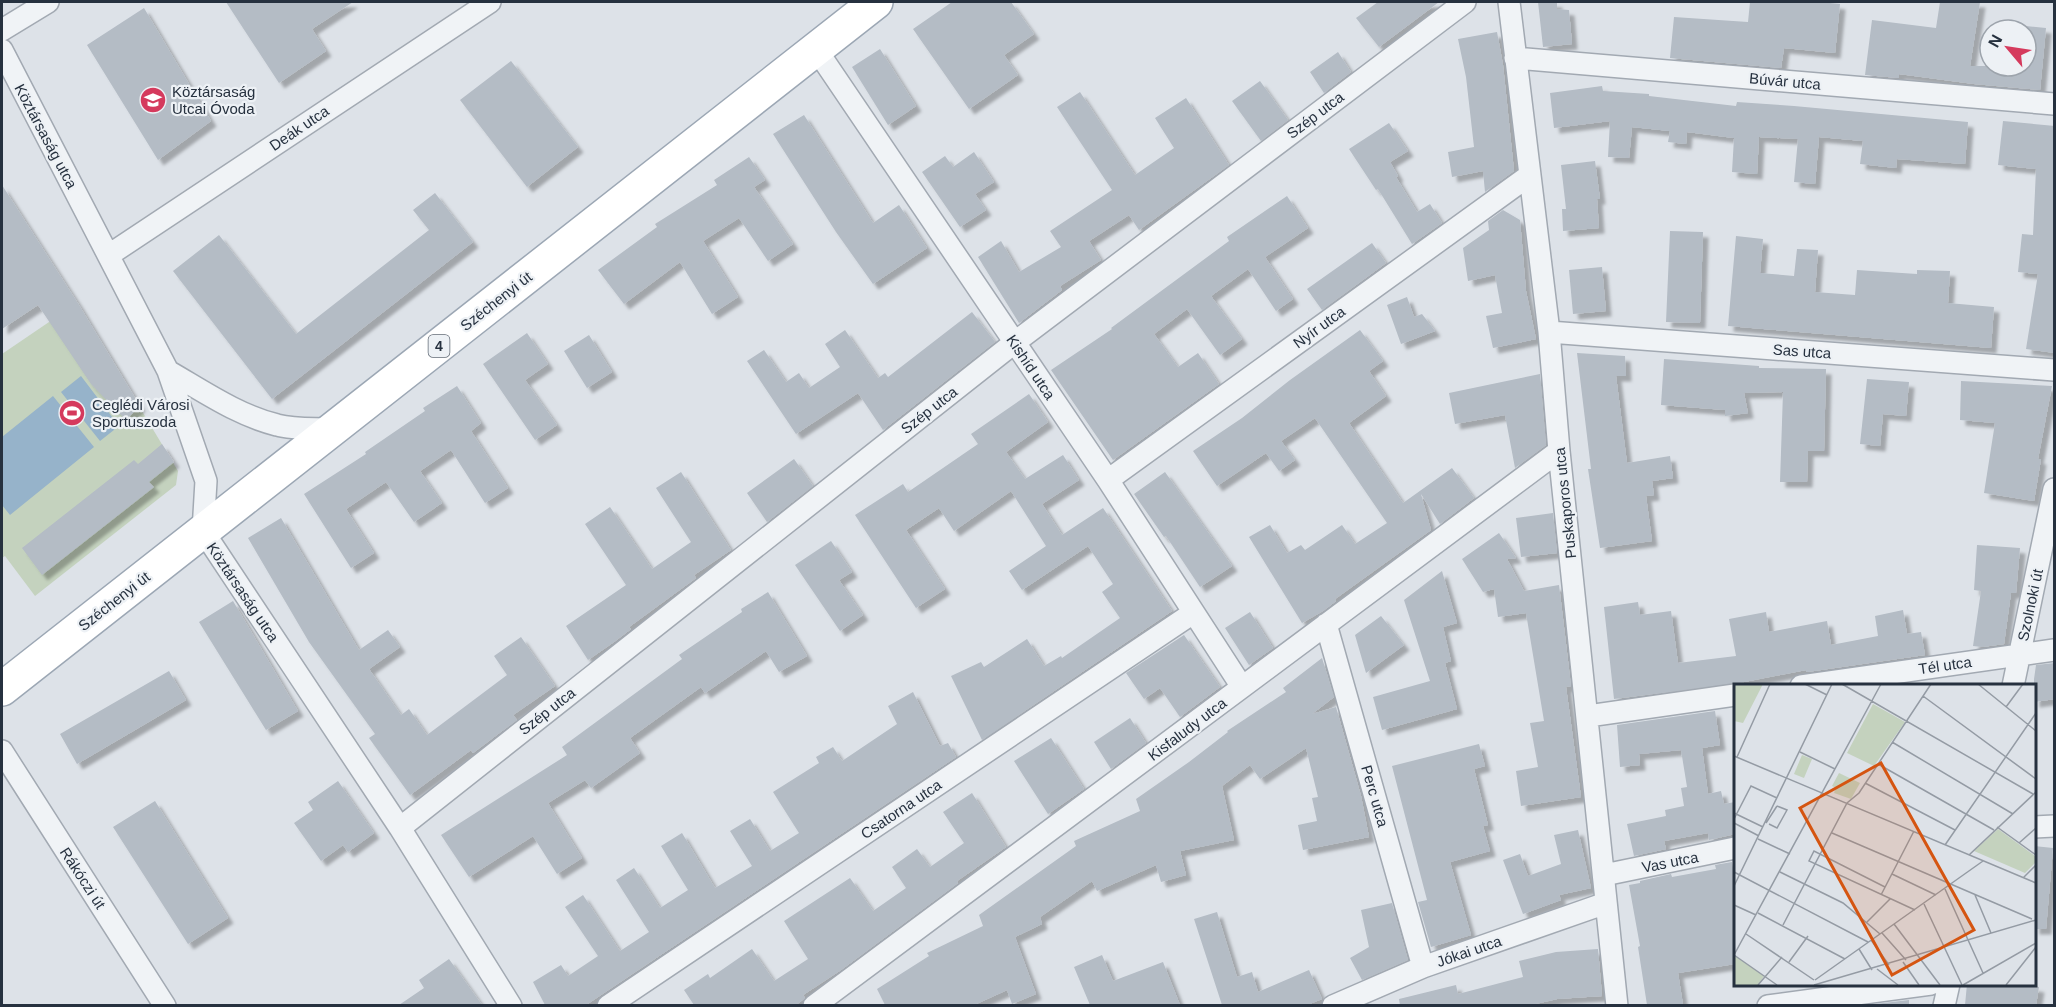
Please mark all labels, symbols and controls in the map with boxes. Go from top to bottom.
north arrow [1978,18,2038,78]
text: N [1985,32,2006,50]
street label: Búvár utca [1749,69,1822,93]
street label: Köztársaság utca [11,81,81,192]
place label: Köztársaság Utcai Óvoda [172,83,255,117]
school or university icon: Köztársaság Utcai Óvoda [138,85,168,115]
street label: Szép utca [1283,88,1347,142]
street label: Deák utca [266,102,332,154]
street label: Széchenyi út [457,267,536,334]
street label: Nyír utca [1290,302,1349,352]
street label: Kishíd utca [1003,331,1059,403]
road number: 4 [428,335,450,357]
street label: Sas utca [1772,340,1832,362]
street label: Szép utca [897,382,961,437]
place label: Ceglédi Városi Sportuszoda [92,396,190,430]
sports icon: Ceglédi Városi Sportuszoda [57,398,87,428]
street label: Puskaporos utca [1551,446,1579,559]
street label: Köztársaság utca [204,539,283,645]
street label: Széchenyi út [75,567,154,634]
street label: Szolnoki út [2014,567,2046,643]
street label: Tél utca [1917,653,1973,677]
street label: Szép utca [515,683,579,738]
inset map [1734,684,2035,986]
street label: Kisfaludy utca [1145,694,1230,764]
street label: Perc utca [1358,763,1392,829]
street label: Csatorna utca [858,775,945,842]
street label: Rákóczi út [57,844,110,913]
street label: Vas utca [1640,848,1700,876]
street label: Jókai utca [1434,932,1504,970]

